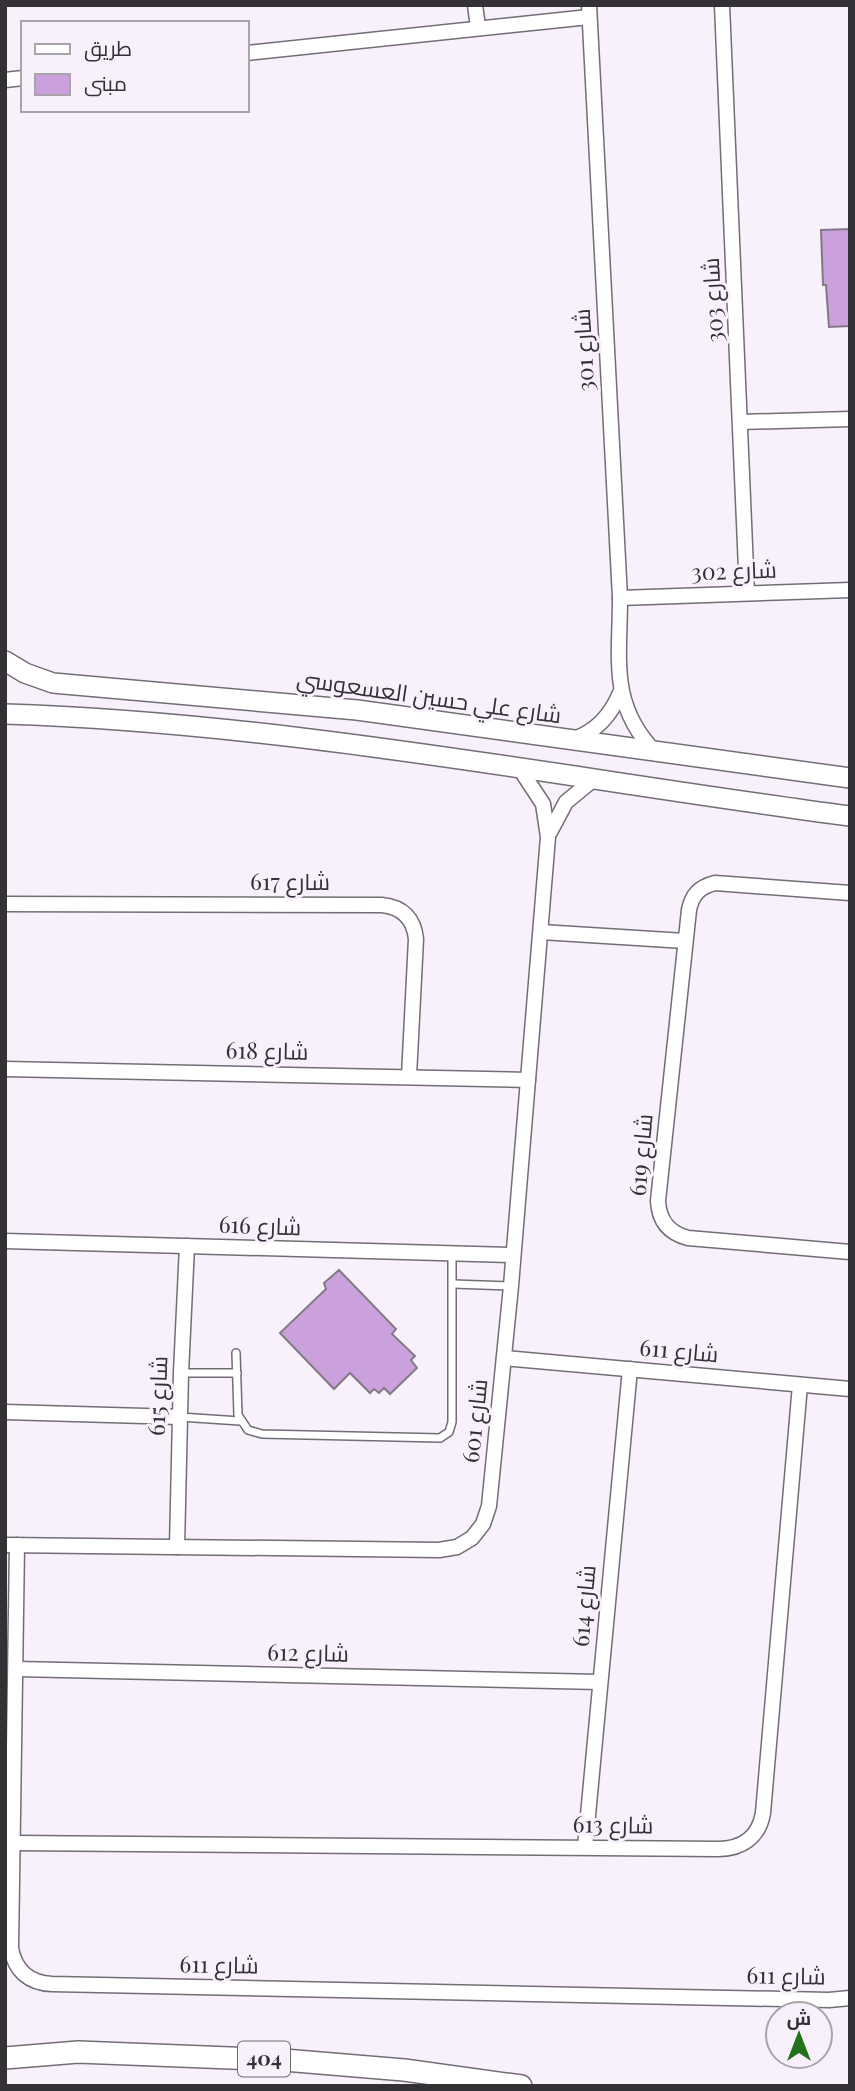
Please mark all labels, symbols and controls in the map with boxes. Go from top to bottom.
legend [21,21,248,112]
text: طريق [84,33,132,62]
text: مبنى [84,68,127,97]
street label: شارع 303 [694,257,731,343]
street label: شارع 301 [565,308,602,392]
street label: شارع 302 [691,553,777,588]
street label: شارع علي حسين العسعوسي [294,662,564,733]
street label: شارع 617 [250,865,330,898]
street label: شارع 618 [225,1033,309,1068]
street label: شارع 619 [620,1112,661,1197]
street label: شارع 616 [218,1208,302,1243]
street label: شارع 611 [638,1331,720,1370]
street label: شارع 615 [140,1355,175,1437]
street label: شارع 601 [454,1377,495,1465]
street label: شارع 614 [563,1564,604,1648]
street label: شارع 612 [267,1635,349,1670]
street label: شارع 613 [572,1807,654,1842]
street label: شارع 611 [179,1947,259,1982]
street label: شارع 611 [746,1958,826,1993]
north arrow [764,2000,834,2070]
text: ش [787,2004,811,2030]
road number: 404 [238,2042,290,2076]

